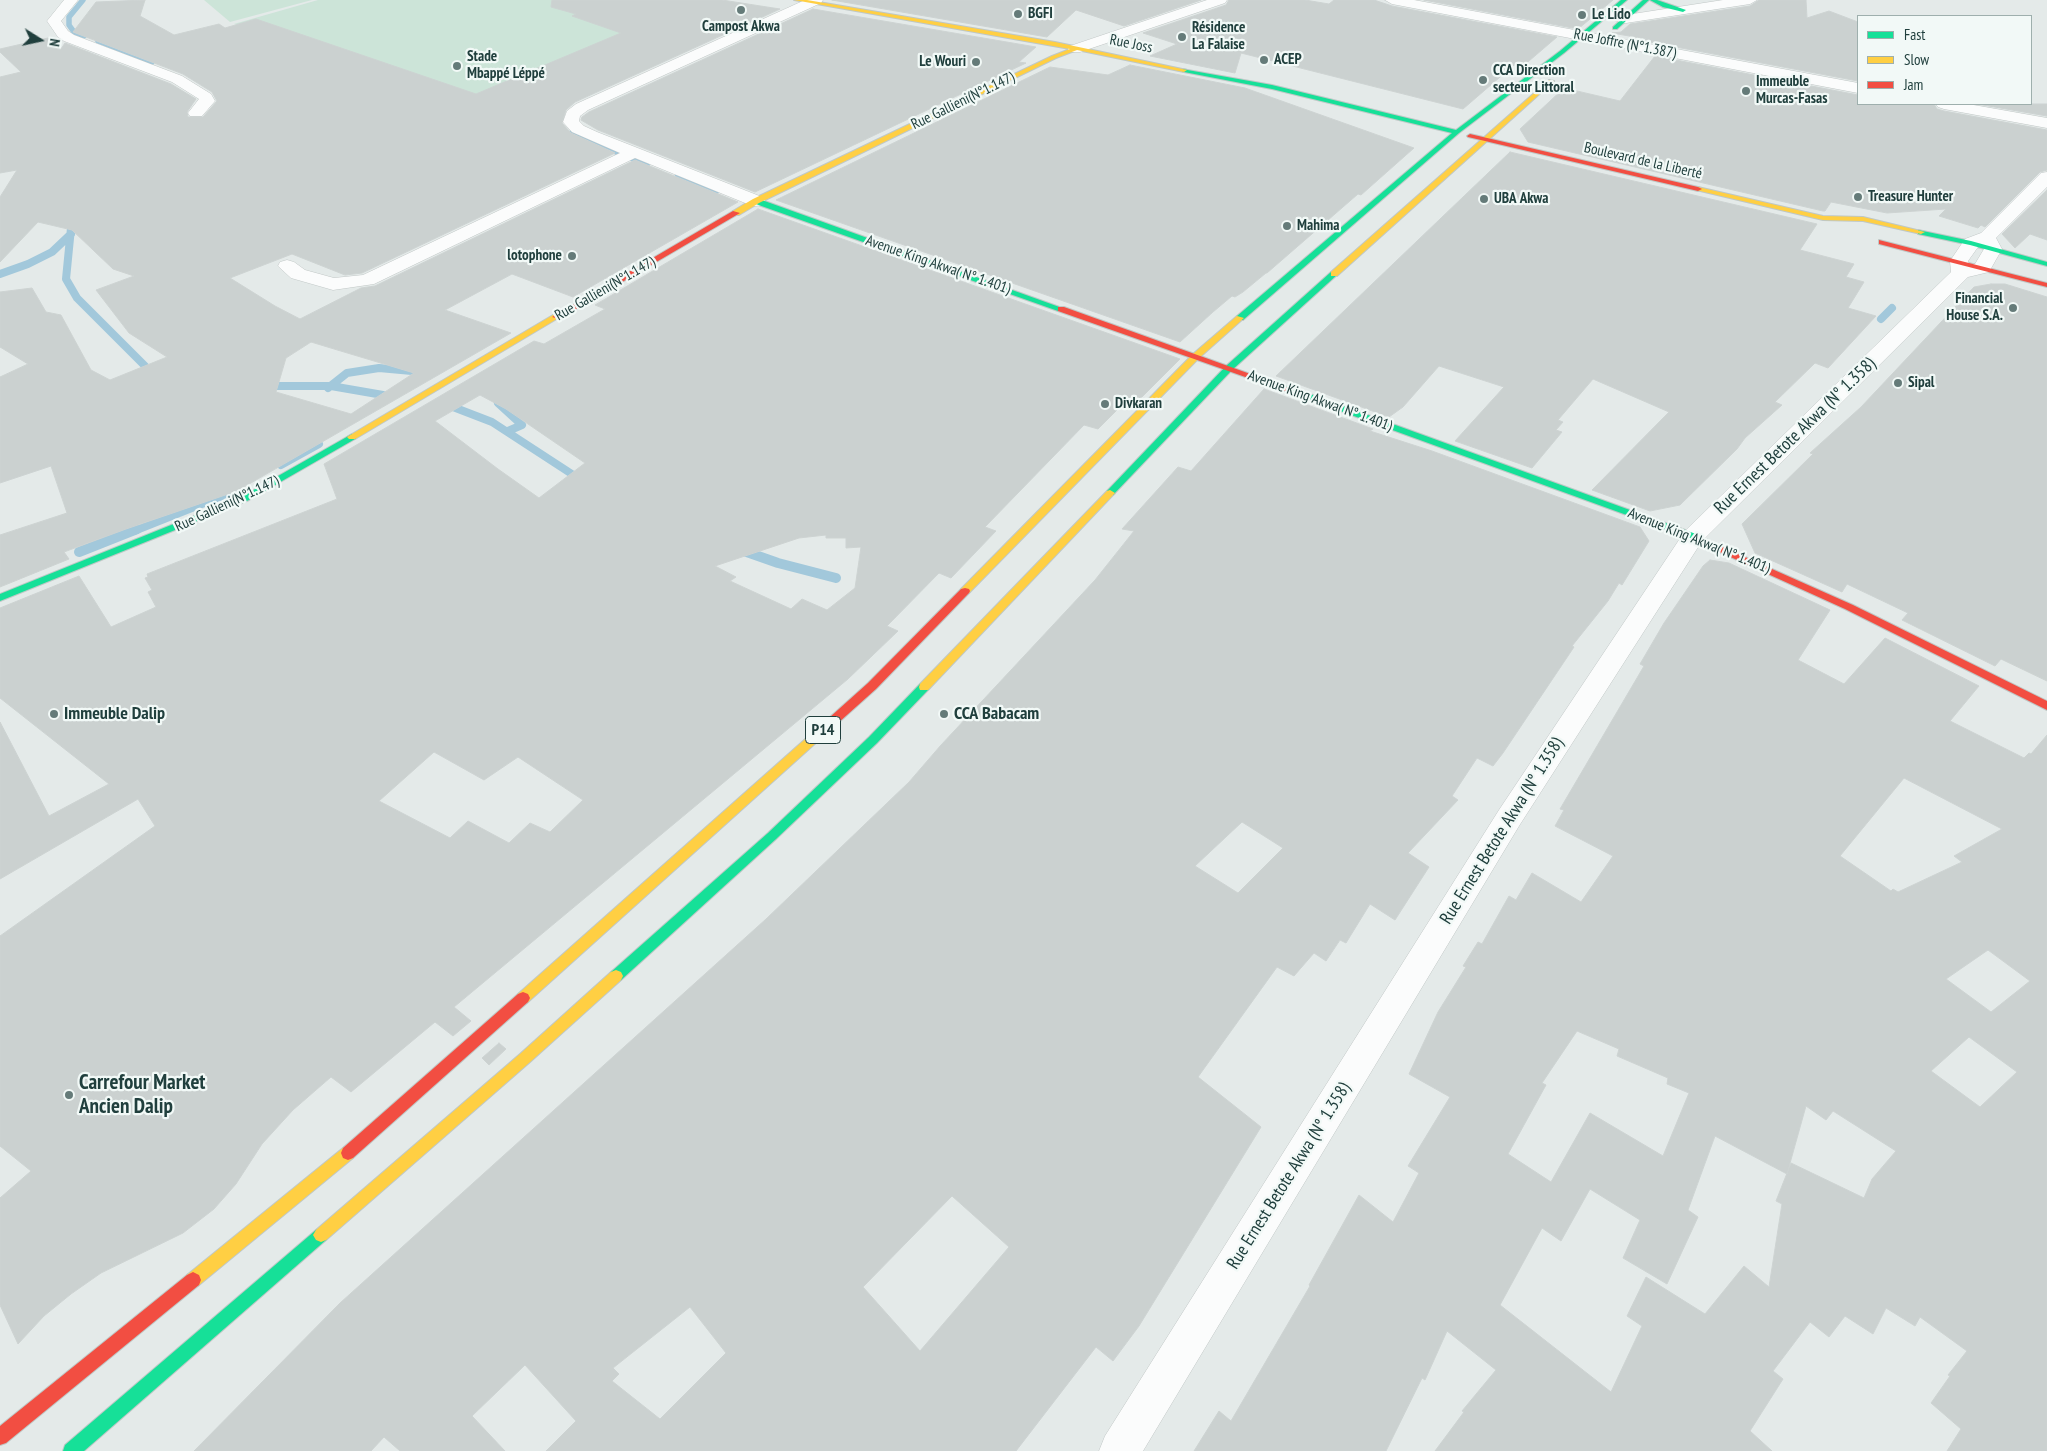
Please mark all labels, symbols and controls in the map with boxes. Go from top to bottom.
marker: Campost Akwa [735,4,747,16]
place label: BGFI [1028,5,1053,23]
place label: Le Lido [1592,6,1631,24]
marker: BGFI [1012,8,1024,20]
marker: Le Lido [1576,9,1588,21]
north arrow [15,15,65,65]
legend [1857,15,2032,105]
place label: Campost Akwa [702,18,780,36]
place label: Résidence La Falaise [1192,19,1245,54]
street label: Rue Joffre (N°1.387) [1572,25,1678,63]
text: Fast [1904,25,1925,44]
street label: Rue Joss [1108,31,1154,57]
marker: Résidence La Falaise [1176,31,1188,43]
text: N [45,37,64,48]
place label: Stade Mbappé Léppé [467,48,545,83]
text: Slow [1904,50,1929,69]
place label: ACEP [1274,51,1302,69]
place label: Le Wouri [919,53,966,71]
marker: ACEP [1258,54,1270,66]
marker: Le Wouri [970,56,982,68]
marker: Stade Mbappé Léppé [451,60,463,72]
place label: CCA Direction secteur Littoral [1493,62,1574,97]
street label: Rue Gallieni(N°1.147) [908,68,1018,134]
place label: Immeuble Murcas-Fasas [1756,73,1827,108]
marker: CCA Direction secteur Littoral [1477,74,1489,86]
text: Jam [1904,75,1923,94]
marker: Immeuble Murcas-Fasas [1740,85,1752,97]
street label: Boulevard de la Liberté [1582,139,1704,183]
place label: Treasure Hunter [1868,188,1953,206]
place label: UBA Akwa [1494,190,1548,208]
marker: Treasure Hunter [1852,191,1864,203]
marker: UBA Akwa [1478,193,1490,205]
place label: Mahima [1297,217,1339,235]
marker: Mahima [1281,220,1293,232]
street label: Avenue King Akwa( N° 1.401) [863,232,1013,298]
place label: lotophone [507,247,562,265]
marker: lotophone [566,250,578,262]
street label: Rue Gallieni(N°1.147) [552,253,658,325]
place label: Financial House S.A. [1946,290,2003,325]
marker: Financial House S.A. [2007,302,2019,314]
street label: Rue Ernest Betote Akwa (N° 1.358) [1710,353,1880,519]
street label: Avenue King Akwa( N° 1.401) [1246,367,1394,435]
place label: Sipal [1908,374,1935,392]
marker: Sipal [1892,377,1904,389]
place label: Divkaran [1115,395,1162,413]
marker: Divkaran [1099,398,1111,410]
street label: Rue Gallieni(N°1.147) [172,472,282,536]
street label: Avenue King Akwa( N° 1.401) [1625,504,1773,578]
place label: Immeuble Dalip [64,703,165,725]
place label: CCA Babacam [954,703,1039,725]
marker: Immeuble Dalip [48,708,60,720]
marker: CCA Babacam [938,708,950,720]
road number: P14 [806,716,840,744]
street label: Rue Ernest Betote Akwa (N° 1.358) [1436,734,1568,928]
place label: Carrefour Market Ancien Dalip [79,1070,205,1120]
street label: Rue Ernest Betote Akwa (N° 1.358) [1223,1079,1355,1273]
marker: Carrefour Market Ancien Dalip [63,1089,75,1101]

